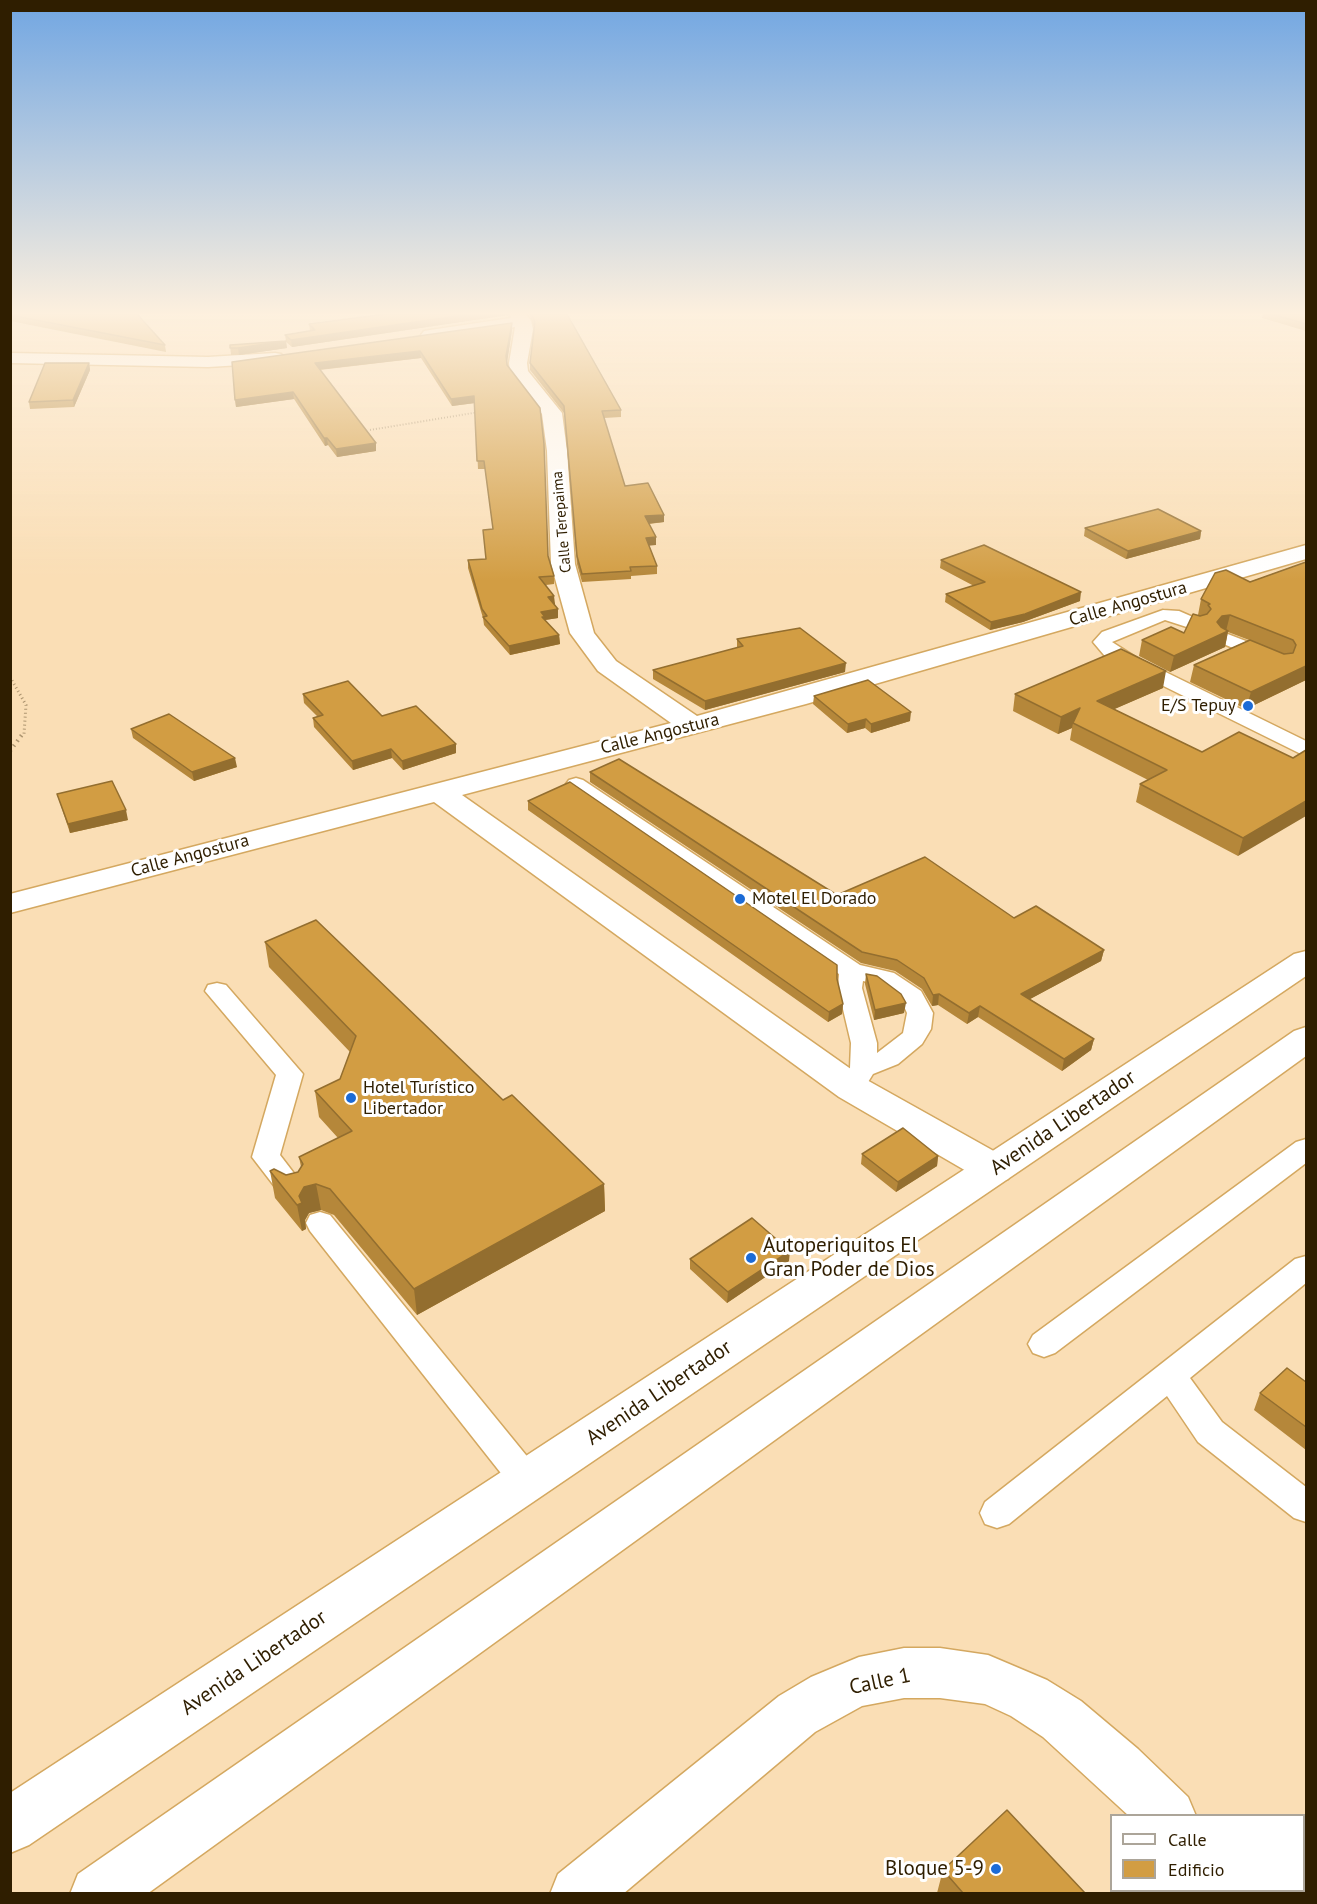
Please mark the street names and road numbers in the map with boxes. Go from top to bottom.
street label: Calle Terepaima [549,470,575,574]
street label: Calle Angostura [1067,577,1189,631]
street label: Calle Angostura [598,709,722,759]
street label: Calle Angostura [129,830,251,882]
street label: Avenida Libertador [985,1065,1141,1181]
street label: Avenida Libertador [581,1335,737,1451]
street label: Avenida Libertador [176,1605,332,1721]
street label: Calle 1 [847,1663,913,1701]

